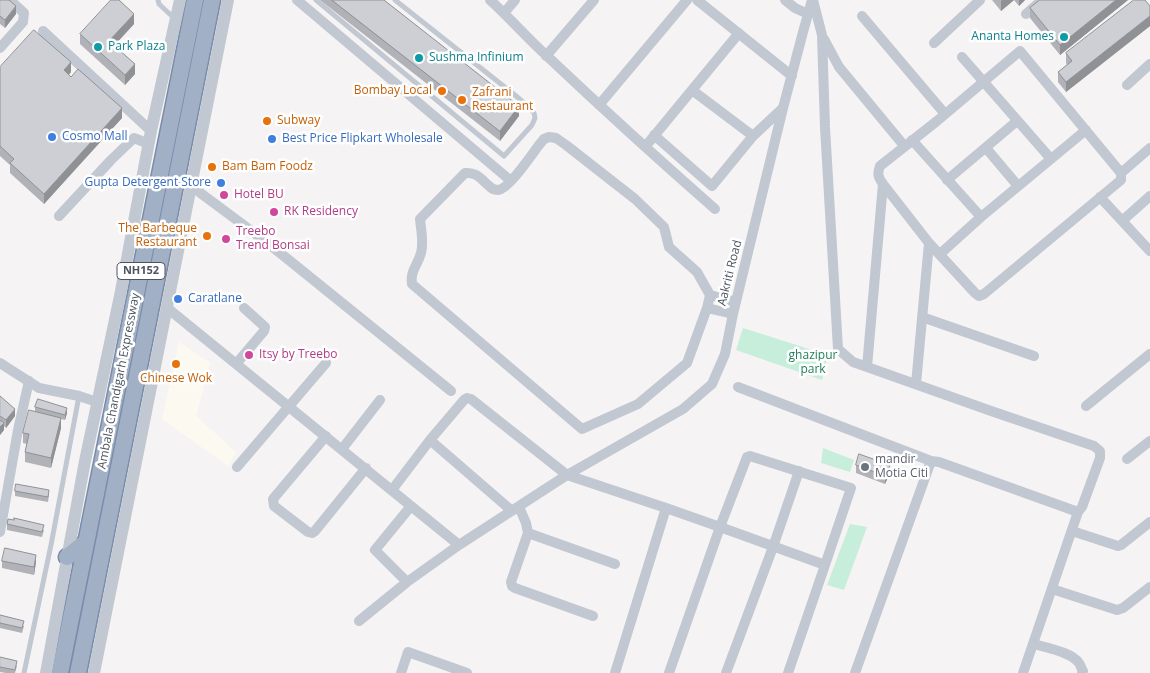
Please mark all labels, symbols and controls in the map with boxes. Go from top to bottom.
place label: Ananta Homes [971,30,1054,44]
marker: Ananta Homes [1058,31,1070,43]
place label: Park Plaza [108,40,165,54]
marker: Park Plaza [92,41,104,53]
place label: Sushma Infinium [429,51,524,65]
marker: Sushma Infinium [413,52,425,64]
place label: Bombay Local [354,84,432,98]
marker: Bombay Local [436,85,448,97]
place label: Zafrani Restaurant [472,86,533,114]
marker: Zafrani Restaurant [456,94,468,106]
place label: Subway [277,114,320,128]
marker: Subway [261,115,273,127]
place label: Cosmo Mall [62,130,127,144]
marker: Cosmo Mall [46,131,58,143]
place label: Best Price Flipkart Wholesale [282,132,443,146]
marker: Best Price Flipkart Wholesale [266,133,278,145]
place label: Bam Bam Foodz [222,160,313,174]
marker: Bam Bam Foodz [206,161,218,173]
place label: Gupta Detergent Store [84,176,211,190]
marker: Gupta Detergent Store [215,177,227,189]
place label: Hotel BU [234,188,284,202]
marker: Hotel BU [218,189,230,201]
place label: RK Residency [284,205,358,219]
marker: RK Residency [268,206,280,218]
place label: The Barbeque Restaurant [118,222,197,250]
place label: Treebo Trend Bonsai [236,225,310,253]
marker: The Barbeque Restaurant [201,230,213,242]
marker: Treebo Trend Bonsai [220,233,232,245]
street label: Aakriti Road [715,238,745,308]
road number: NH152 [117,262,165,280]
street label: Ambala Chandigarh Expressway [95,292,143,470]
place label: Caratlane [188,292,242,306]
marker: Caratlane [172,293,184,305]
place label: Itsy by Treebo [259,348,337,362]
marker: Itsy by Treebo [243,349,255,361]
park label: ghazipur park [789,349,837,377]
marker: Chinese Wok [170,358,182,370]
place label: Chinese Wok [140,372,212,386]
place label: mandir Motia Citi [875,453,928,481]
marker: mandir Motia Citi [859,461,871,473]

